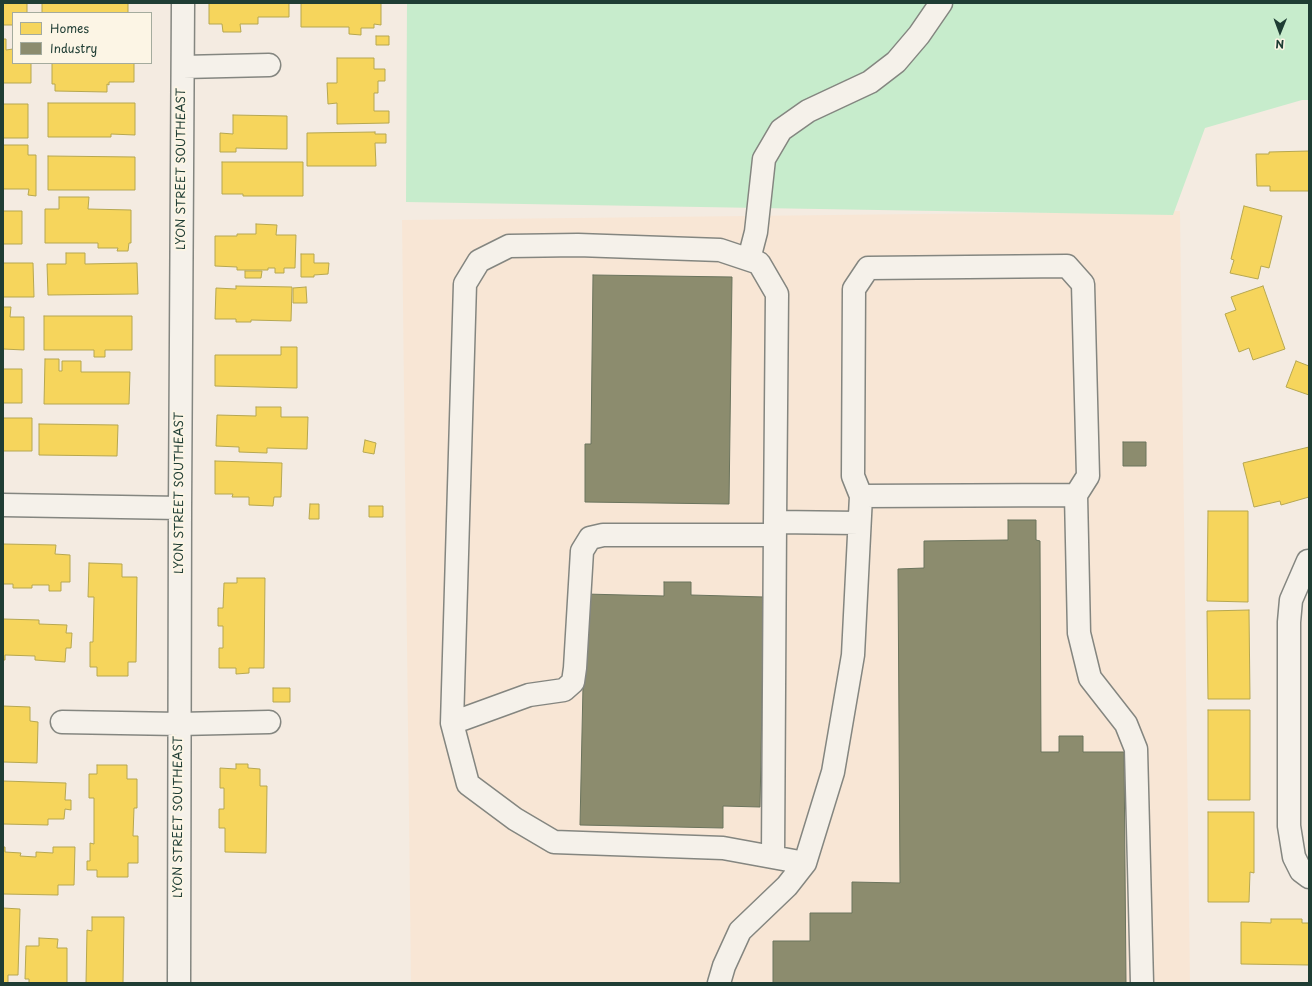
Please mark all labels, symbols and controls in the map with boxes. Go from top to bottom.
legend [12,12,152,64]
north arrow [1260,12,1300,52]
text: Homes [50,19,89,37]
text: N [1275,36,1284,53]
text: Industry [50,39,97,57]
street label: LYON STREET SOUTHEAST [175,88,189,250]
street label: LYON STREET SOUTHEAST [173,412,187,574]
street label: LYON STREET SOUTHEAST [172,736,186,898]

